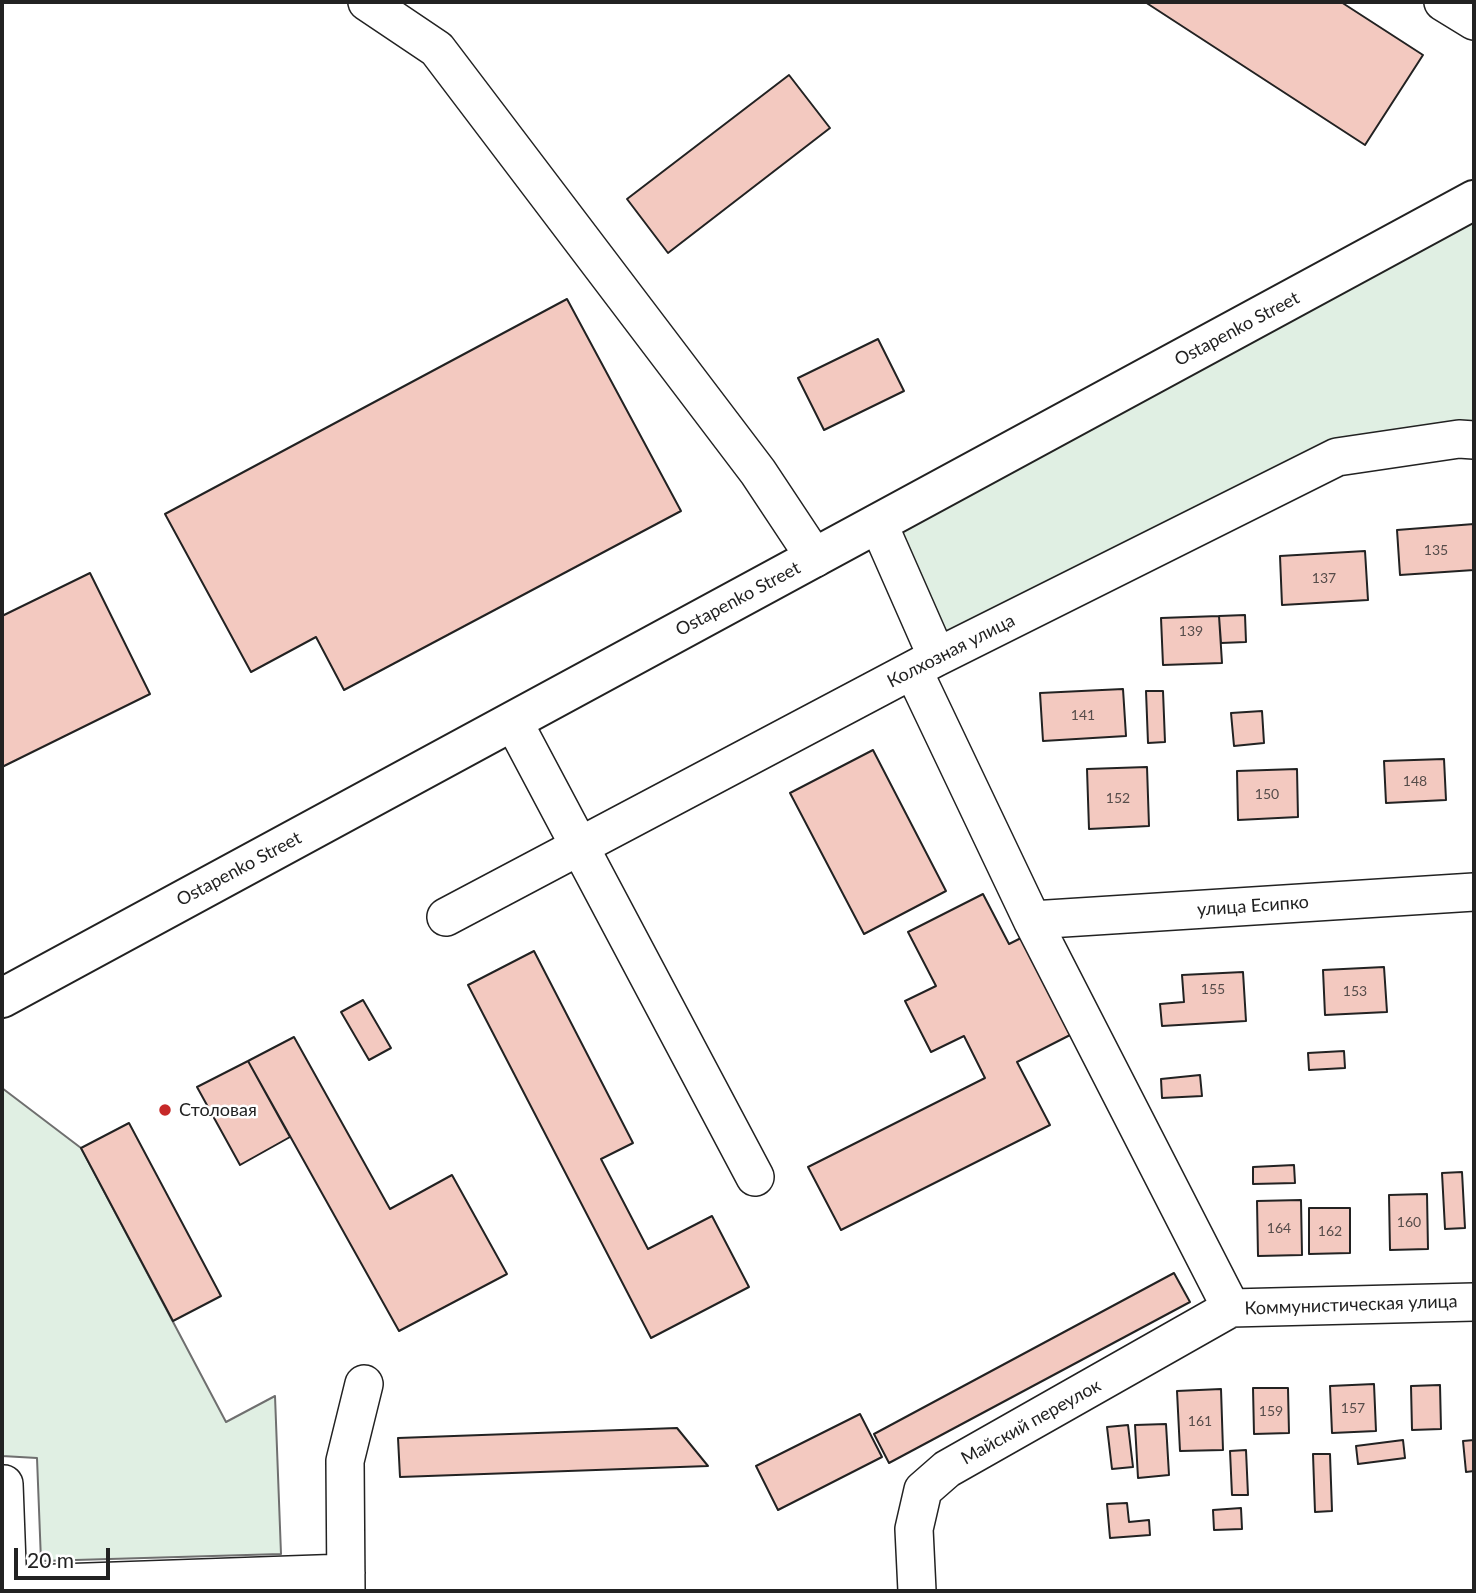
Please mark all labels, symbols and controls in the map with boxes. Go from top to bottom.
street label: Ostapenko Street [1171,287,1303,371]
house number: 135 [1424,542,1448,558]
street label: Ostapenko Street [672,557,804,641]
house number: 137 [1312,570,1336,586]
street label: Колхозная улица [884,610,1018,692]
house number: 139 [1179,623,1203,639]
house number: 141 [1071,707,1095,723]
house number: 148 [1403,773,1427,789]
house number: 150 [1255,786,1279,802]
house number: 152 [1106,790,1130,806]
street label: Ostapenko Street [173,827,305,911]
street label: улица Есипко [1196,891,1310,921]
house number: 155 [1201,981,1225,997]
house number: 153 [1343,983,1367,999]
place label: Столовая [179,1099,257,1121]
marker: Столовая [157,1102,173,1118]
house number: 160 [1397,1214,1421,1230]
house number: 164 [1267,1220,1291,1236]
house number: 162 [1318,1223,1342,1239]
street label: Коммунистическая улица [1244,1290,1458,1320]
street label: Майский переулок [957,1375,1105,1469]
house number: 157 [1341,1400,1365,1416]
house number: 159 [1259,1403,1283,1419]
house number: 161 [1188,1413,1212,1429]
scale bar [18,1534,114,1578]
text: 20 m [27,1547,74,1572]

